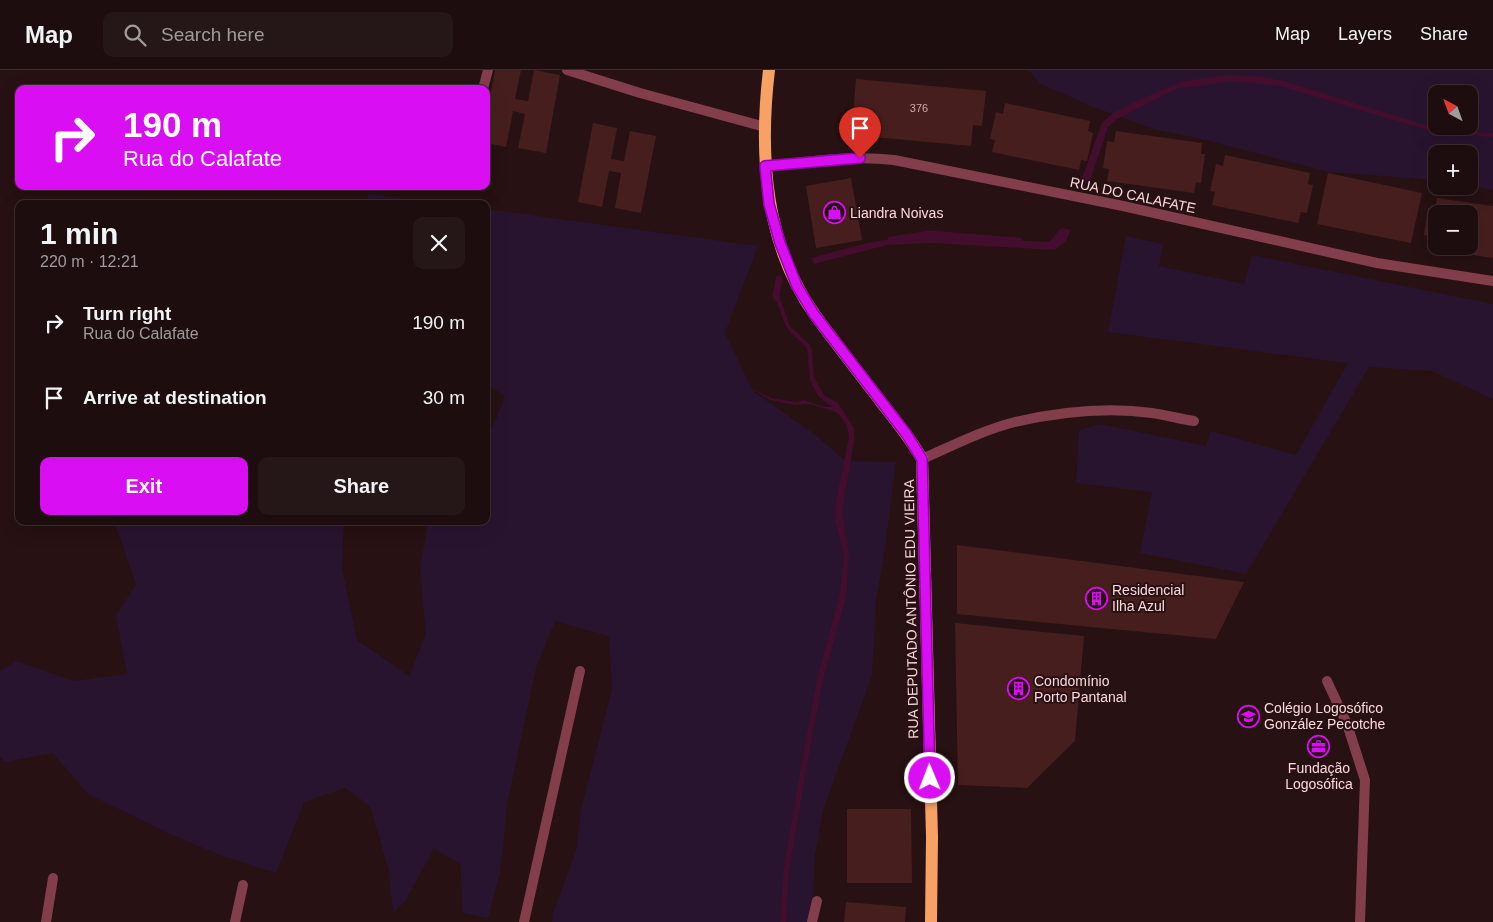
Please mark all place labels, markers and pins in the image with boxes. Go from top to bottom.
pin [839,107,881,158]
shop icon: Liandra Noivas [822,201,846,225]
place label: Liandra Noivas [850,205,943,221]
place label: Residencial Ilha Azul [1112,582,1184,614]
building icon: Residencial Ilha Azul [1084,586,1108,610]
place label: Condomínio Porto Pantanal [1034,673,1127,705]
building icon: Condomínio Porto Pantanal [1006,677,1030,701]
place label: Colégio Logosófico González Pecotche [1264,700,1386,732]
school or university icon: Colégio Logosófico González Pecotche [1236,704,1260,728]
office icon: Fundação Logosófica [1307,734,1331,758]
place label: Fundação Logosófica [1285,760,1353,792]

